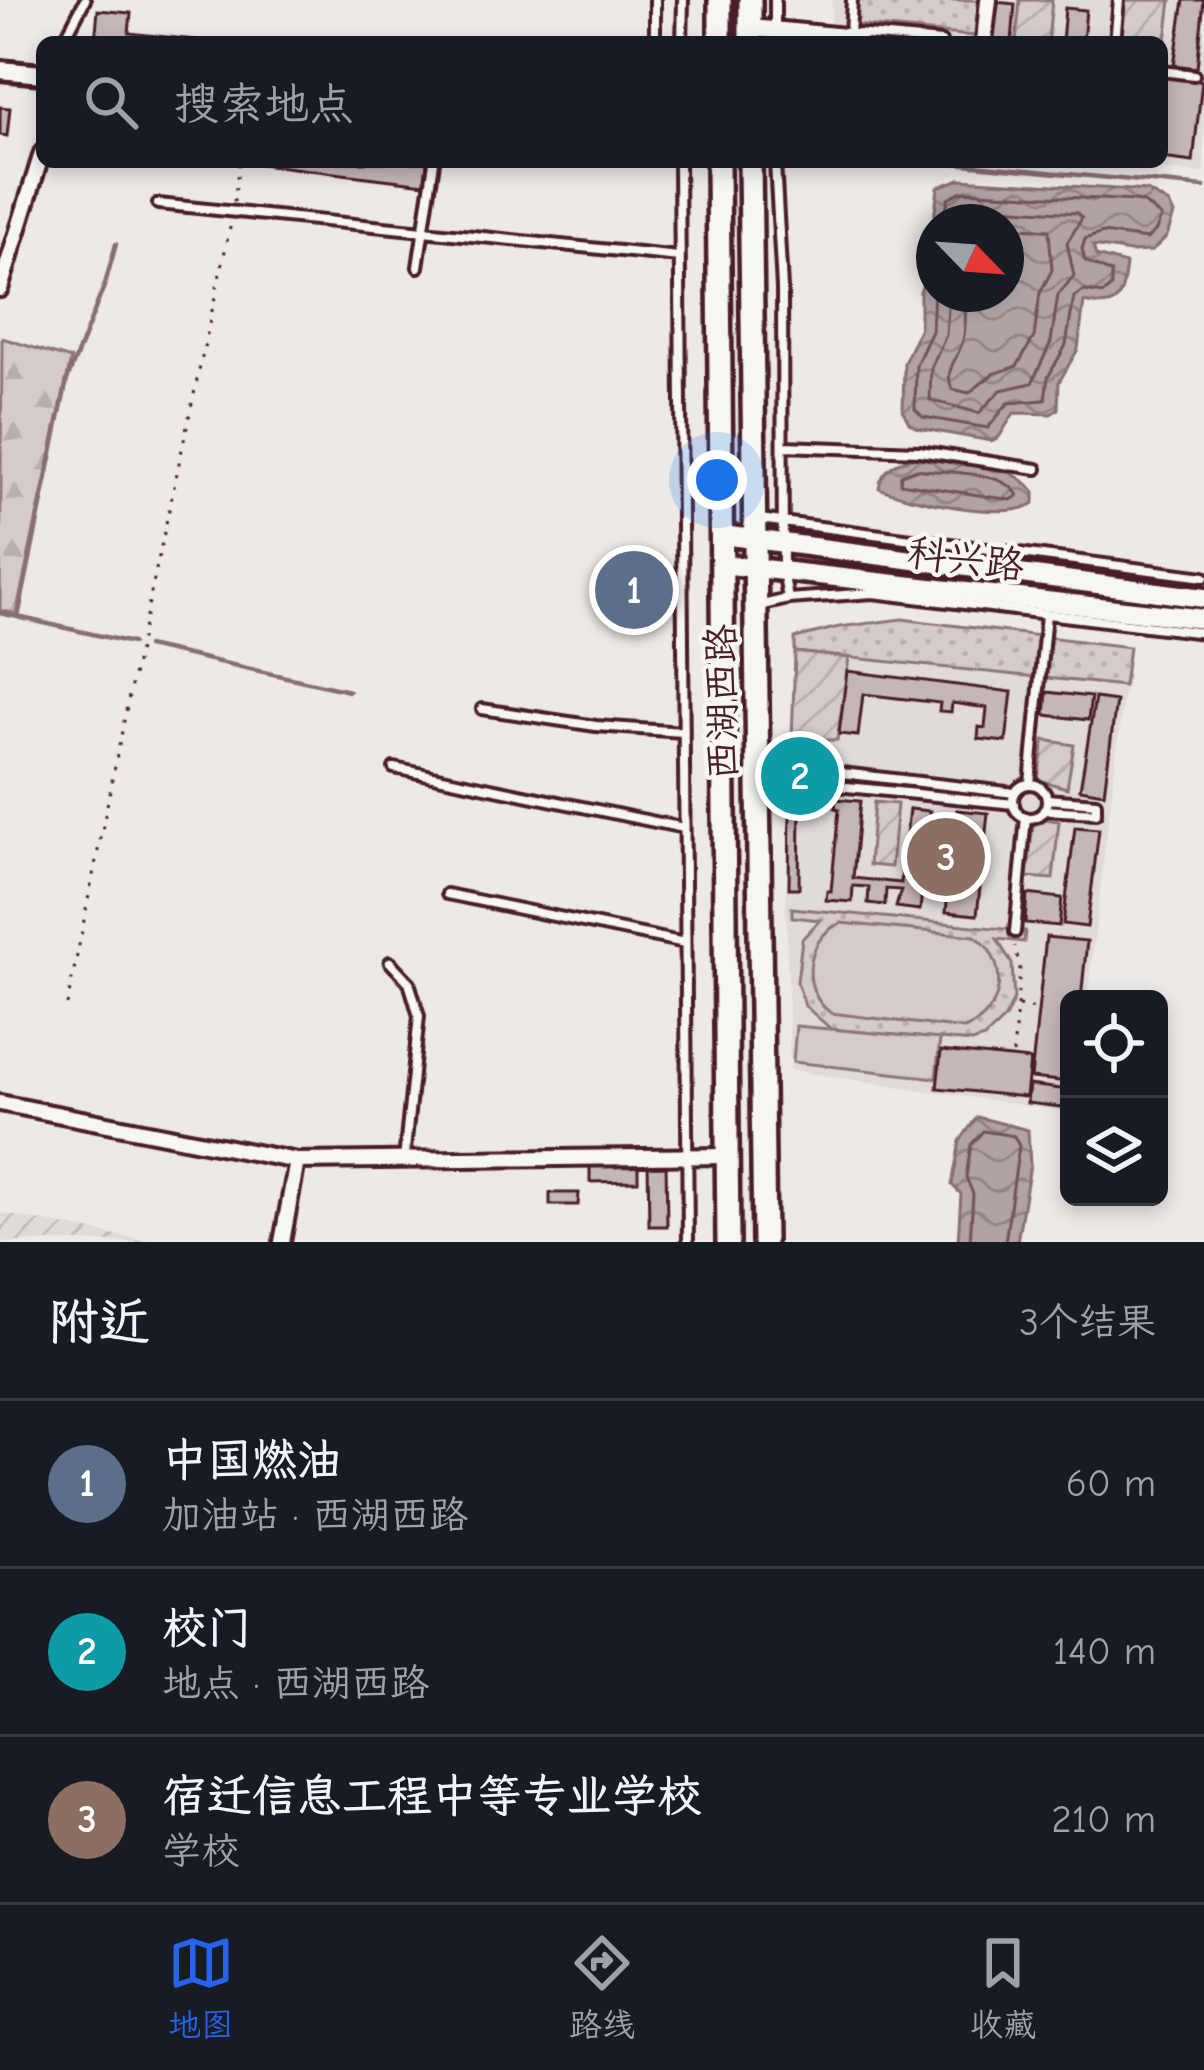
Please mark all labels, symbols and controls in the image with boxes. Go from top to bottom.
search box [36,36,1168,168]
icon: search [78,69,144,135]
text: 搜索地点 [174,78,354,130]
north arrow [916,204,1024,312]
your location [687,450,747,510]
street label: 科兴路 [905,530,1027,589]
pin: 1 [595,545,673,635]
street label: 西湖西路 [699,624,746,780]
pin: 2 [761,731,839,821]
pin: 3 [907,812,985,902]
map controls [1060,990,1168,1206]
button: locate [1060,990,1168,1098]
button: layers [1060,1098,1168,1206]
text: 附近 [48,1293,150,1352]
text: 3个结果 [1019,1300,1156,1345]
text: 中国燃油 [162,1434,342,1486]
text: 1 [79,1461,95,1506]
text: 60 m [1066,1461,1156,1506]
text: 加油站 · 西湖西路 [162,1493,468,1538]
text: 校门 [162,1602,252,1654]
text: 2 [77,1629,97,1674]
text: 140 m [1053,1629,1156,1674]
text: 地点 · 西湖西路 [162,1661,429,1706]
text: 宿迁信息工程中等专业学校 [162,1770,702,1822]
text: 3 [77,1797,97,1842]
text: 210 m [1051,1797,1156,1842]
text: 学校 [162,1829,240,1874]
tab: 地图 [168,1930,234,2045]
tab: 路线 [569,1930,635,2045]
tab: 收藏 [970,1930,1036,2045]

